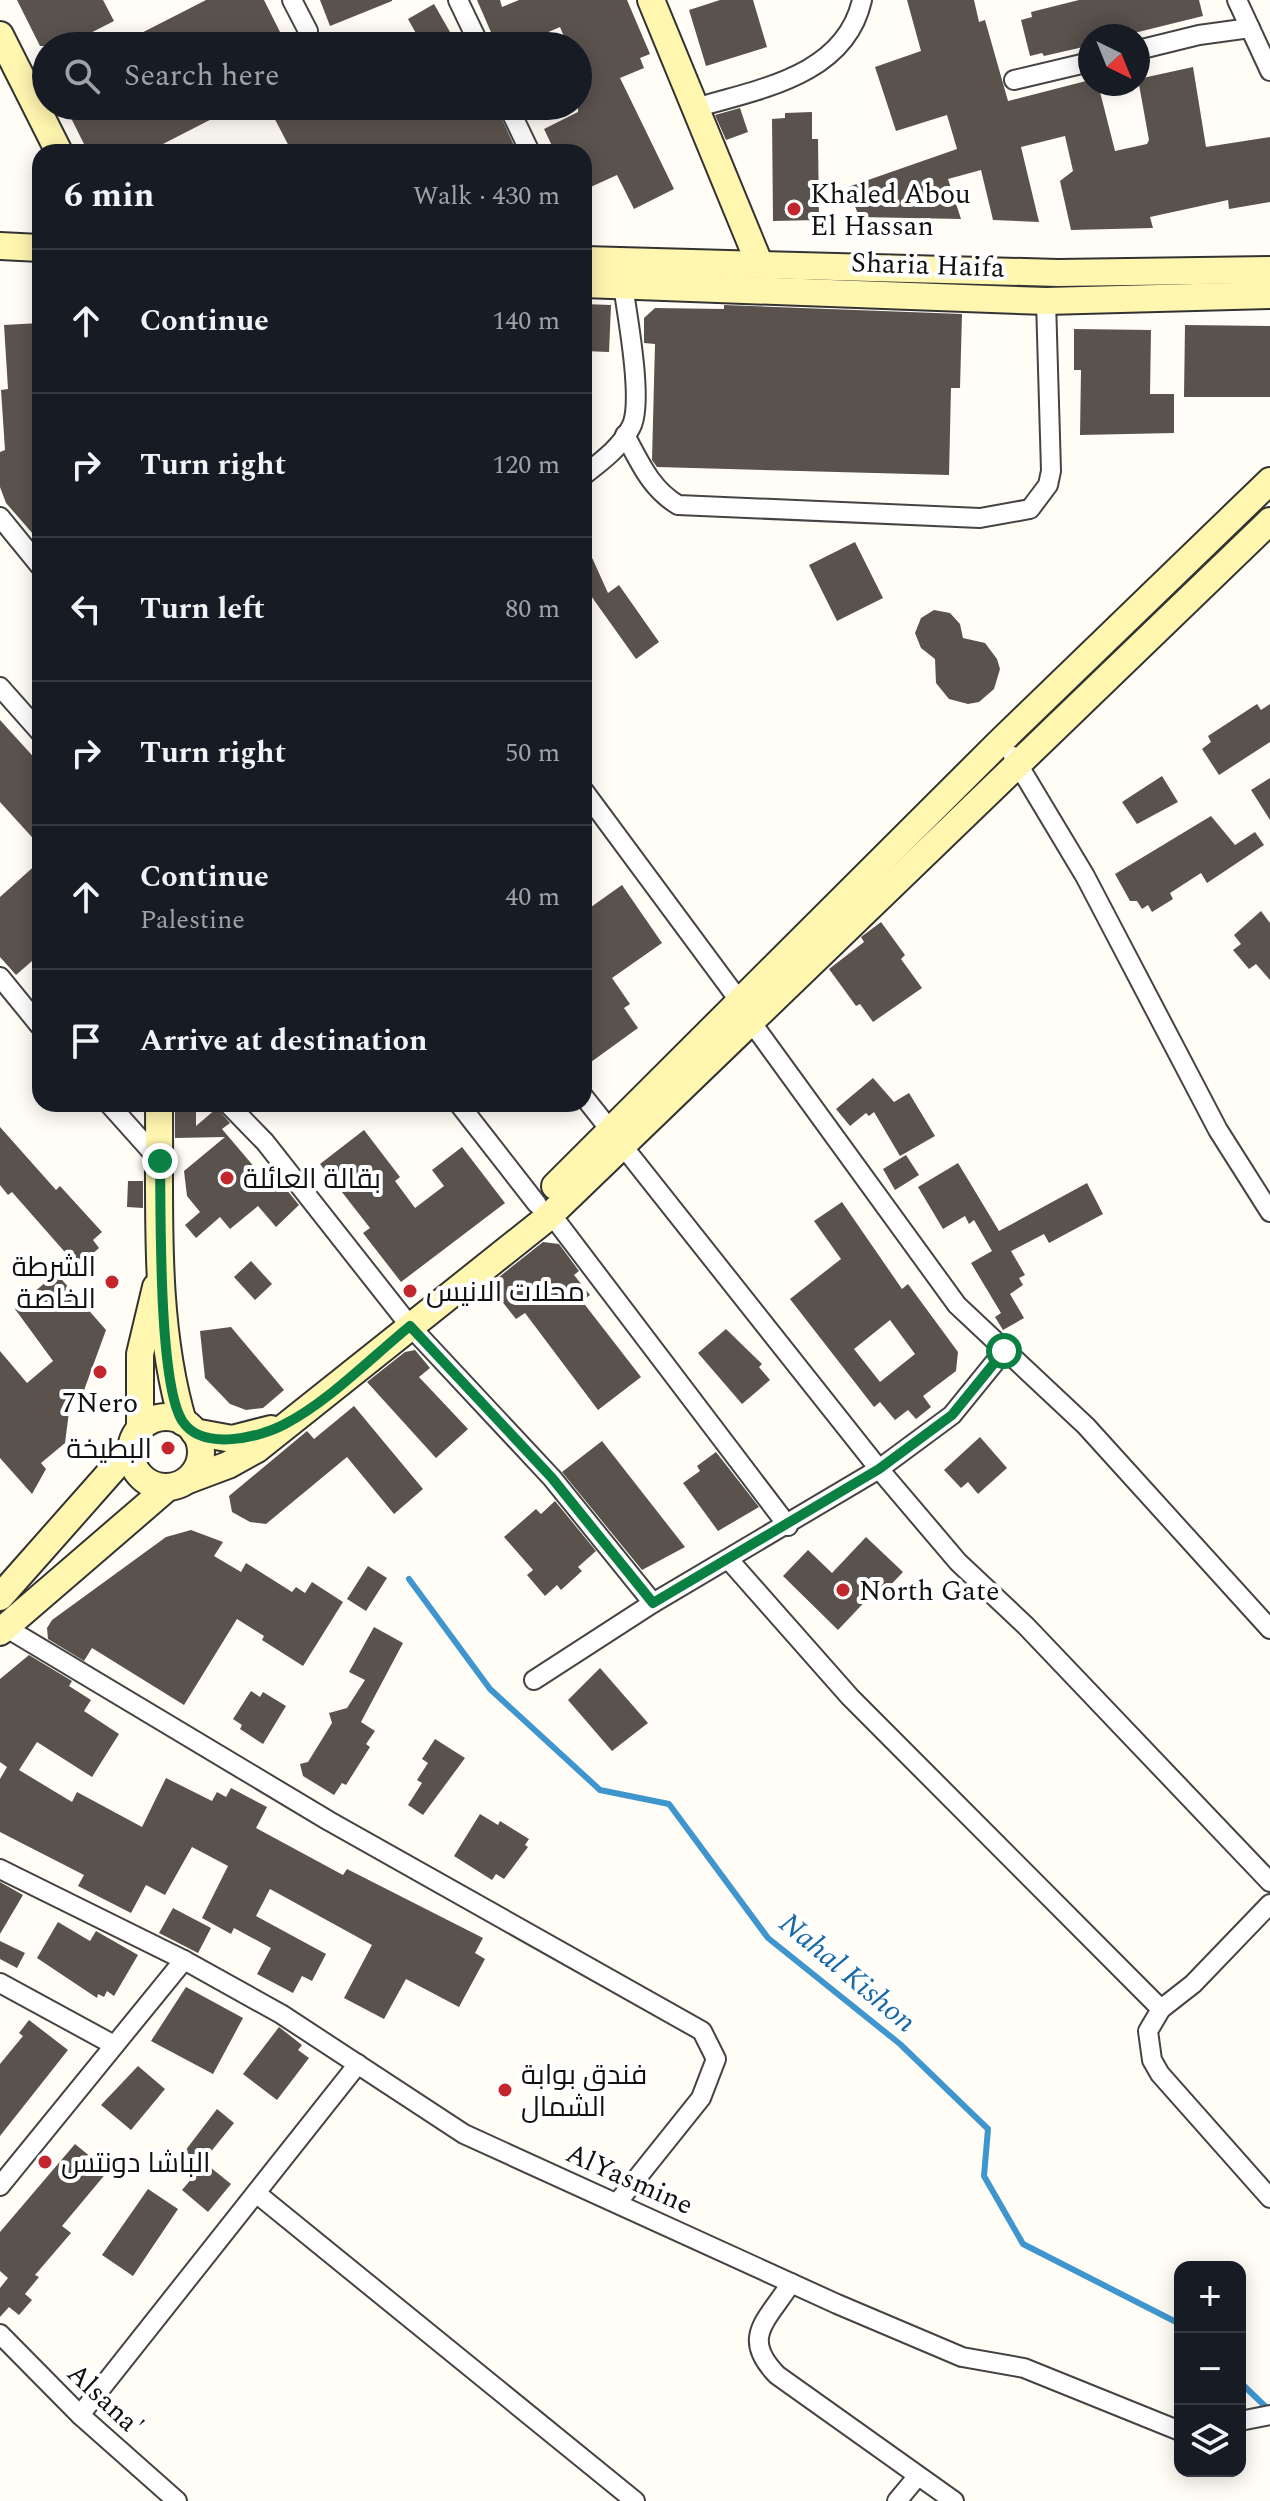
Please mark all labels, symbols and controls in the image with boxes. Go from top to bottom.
north arrow [1078,24,1150,96]
search box [32,32,592,120]
text: Search here [124,53,280,99]
icon: search [60,54,104,98]
text: 6 min [64,170,154,222]
place label: Khaled Abou El Hassan [810,173,971,248]
text: Walk · 430 m [413,176,560,216]
marker: Khaled Abou El Hassan [785,200,803,218]
street label: Sharia Haifa [850,241,1006,290]
text: Continue [140,298,269,344]
icon: ahead [64,299,108,343]
text: 140 m [492,301,560,341]
text: Turn right [140,442,286,488]
icon: right [64,443,108,487]
text: 120 m [492,445,560,485]
text: Turn left [140,586,265,632]
icon: left [64,587,108,631]
text: 80 m [505,589,560,629]
text: Turn right [140,730,286,776]
icon: right [64,731,108,775]
text: 50 m [505,733,560,773]
text: Continue [140,854,269,900]
icon: ahead [64,875,108,919]
text: 40 m [505,877,560,917]
text: Palestine [140,900,245,940]
text: Arrive at destination [140,1018,427,1064]
icon: arrive [64,1019,108,1063]
route end [142,1143,178,1179]
place label: بقالة العائلة [243,1158,381,1201]
marker: بقالة العائلة [218,1169,236,1187]
place label: الشرطة الخاصة [12,1246,96,1321]
place label: محلات الانيس [426,1271,585,1314]
marker: الشرطة الخاصة [103,1273,121,1291]
marker: محلات الانيس [401,1282,419,1300]
route start [986,1333,1022,1369]
marker: 7Nero [91,1363,109,1381]
place label: 7Nero [62,1382,138,1425]
place label: البطيخة [66,1428,152,1471]
marker: البطيخة [159,1439,177,1457]
place label: North Gate [859,1570,999,1613]
marker: North Gate [834,1581,852,1599]
water label: Nahal Kishon [769,1901,926,2044]
place label: فندق بوابة الشمال [521,2054,647,2129]
marker: فندق بوابة الشمال [496,2081,514,2099]
street label: AlYasmine [559,2132,700,2227]
place label: الباشا دونتس [61,2142,211,2185]
marker: الباشا دونتس [36,2153,54,2171]
map controls [1174,2261,1246,2477]
button: + [1174,2261,1246,2333]
button: − [1174,2333,1246,2405]
street label: Alsana' [57,2353,153,2447]
button: layers [1174,2405,1246,2477]

